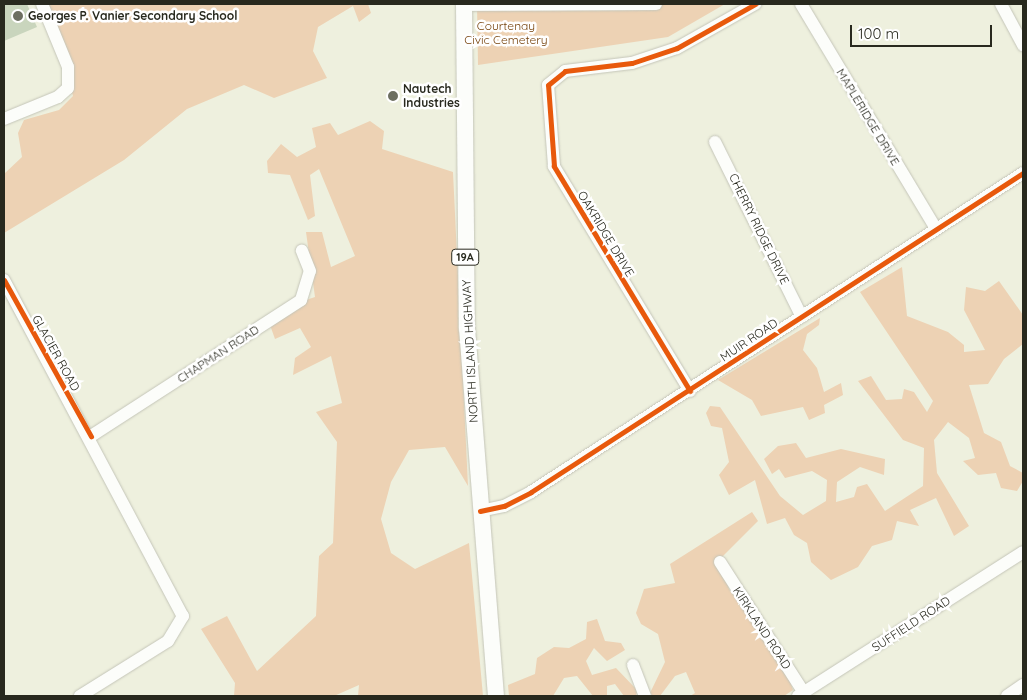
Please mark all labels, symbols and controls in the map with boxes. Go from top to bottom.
place label: Georges P. Vanier Secondary School [28,9,238,23]
marker: Georges P. Vanier Secondary School [12,10,24,22]
scale bar [852,15,994,47]
park label: Courtenay Civic Cemetery [464,19,548,47]
text: 100 m [858,24,899,43]
street label: MAPLERIDGE DRIVE [833,66,903,168]
place label: Nautech Industries [403,82,460,110]
marker: Nautech Industries [387,90,399,102]
street label: CHERRY RIDGE DRIVE [726,171,792,287]
street label: OAKRIDGE DRIVE [575,188,637,280]
road number: 19A [450,248,480,266]
street label: NORTH ISLAND HIGHWAY [459,279,481,423]
street label: GLACIER ROAD [29,312,83,394]
street label: MUIR ROAD [718,316,780,364]
street label: CHAPMAN ROAD [174,322,262,386]
street label: KIRKLAND ROAD [730,584,794,672]
street label: SUFFIELD ROAD [869,593,953,655]

